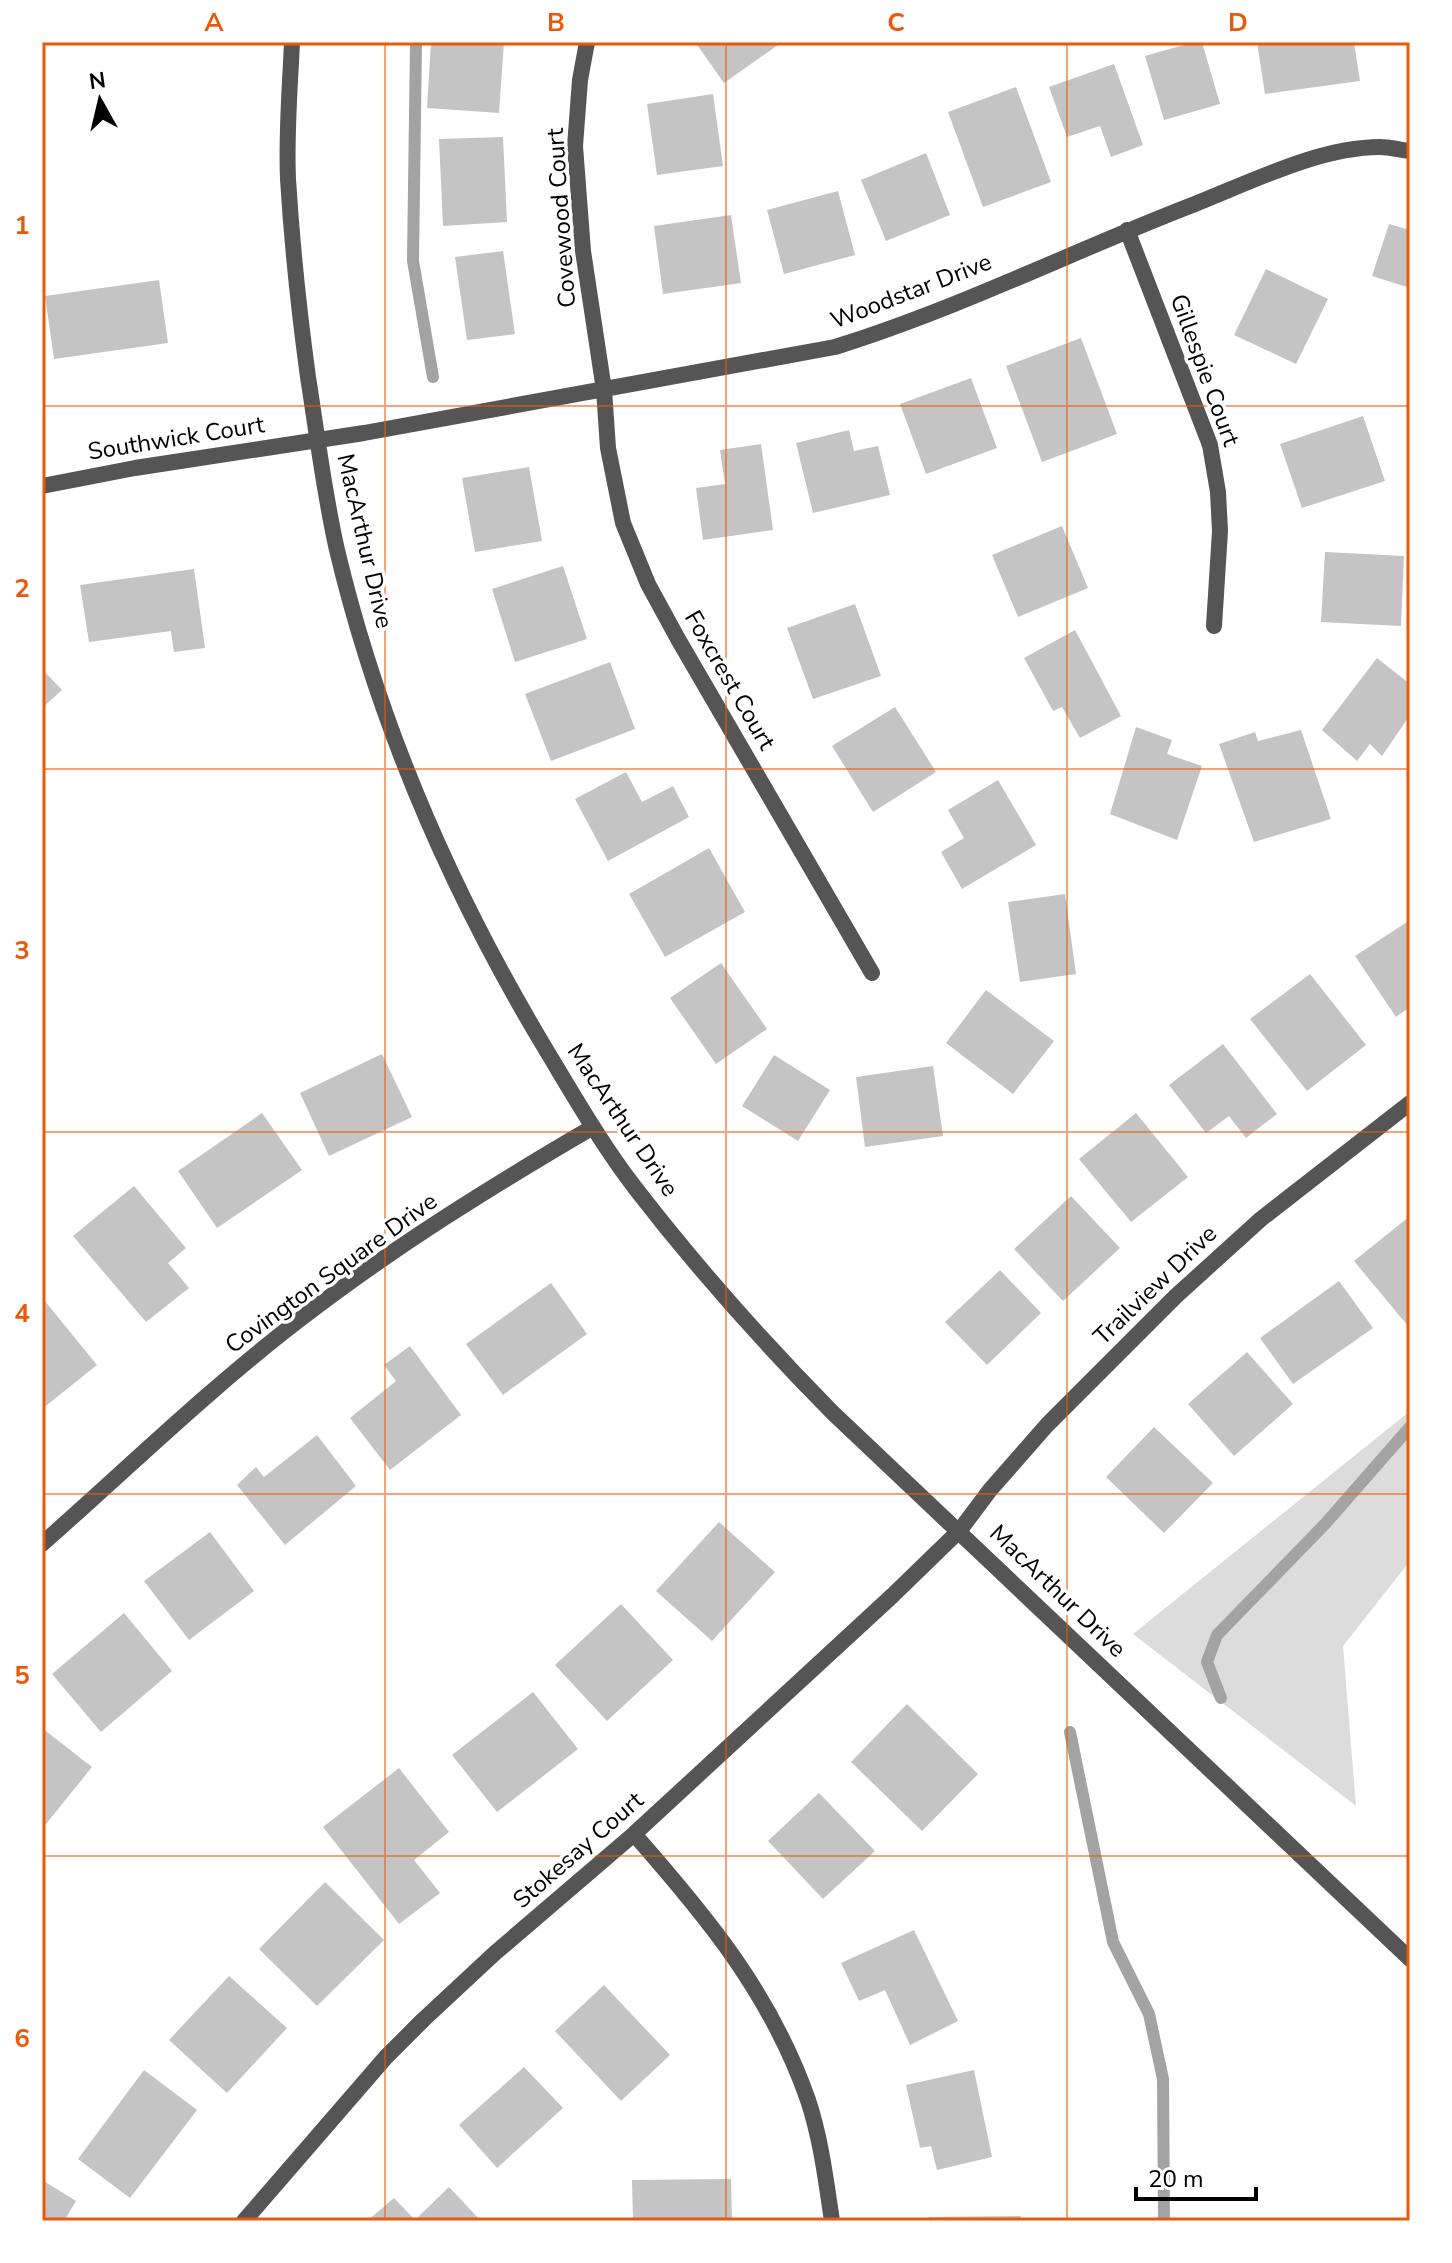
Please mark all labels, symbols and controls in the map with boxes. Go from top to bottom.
text: A [204,5,224,40]
text: B [547,5,565,40]
text: C [887,5,905,40]
text: D [1228,5,1248,40]
north arrow [60,60,140,140]
text: N [87,65,108,97]
street label: Covewood Court [539,127,583,309]
text: 1 [14,208,30,243]
street label: Woodstar Drive [826,246,996,336]
street label: Gillespie Court [1163,290,1248,451]
street label: Southwick Court [85,408,267,468]
street label: MacArthur Drive [329,451,401,631]
text: 2 [14,571,30,606]
street label: Foxcrest Court [677,604,783,756]
text: 3 [14,933,30,968]
street label: MacArthur Drive [560,1037,686,1203]
street label: Covington Square Drive [219,1185,443,1361]
street label: Trailview Drive [1086,1218,1224,1352]
text: 4 [14,1296,30,1331]
street label: MacArthur Drive [983,1518,1133,1664]
text: 5 [14,1658,30,1693]
street label: Stokesay Court [506,1784,651,1916]
text: 6 [14,2021,30,2056]
scale bar [1136,2151,1256,2201]
text: 20 m [1148,2163,1204,2195]

